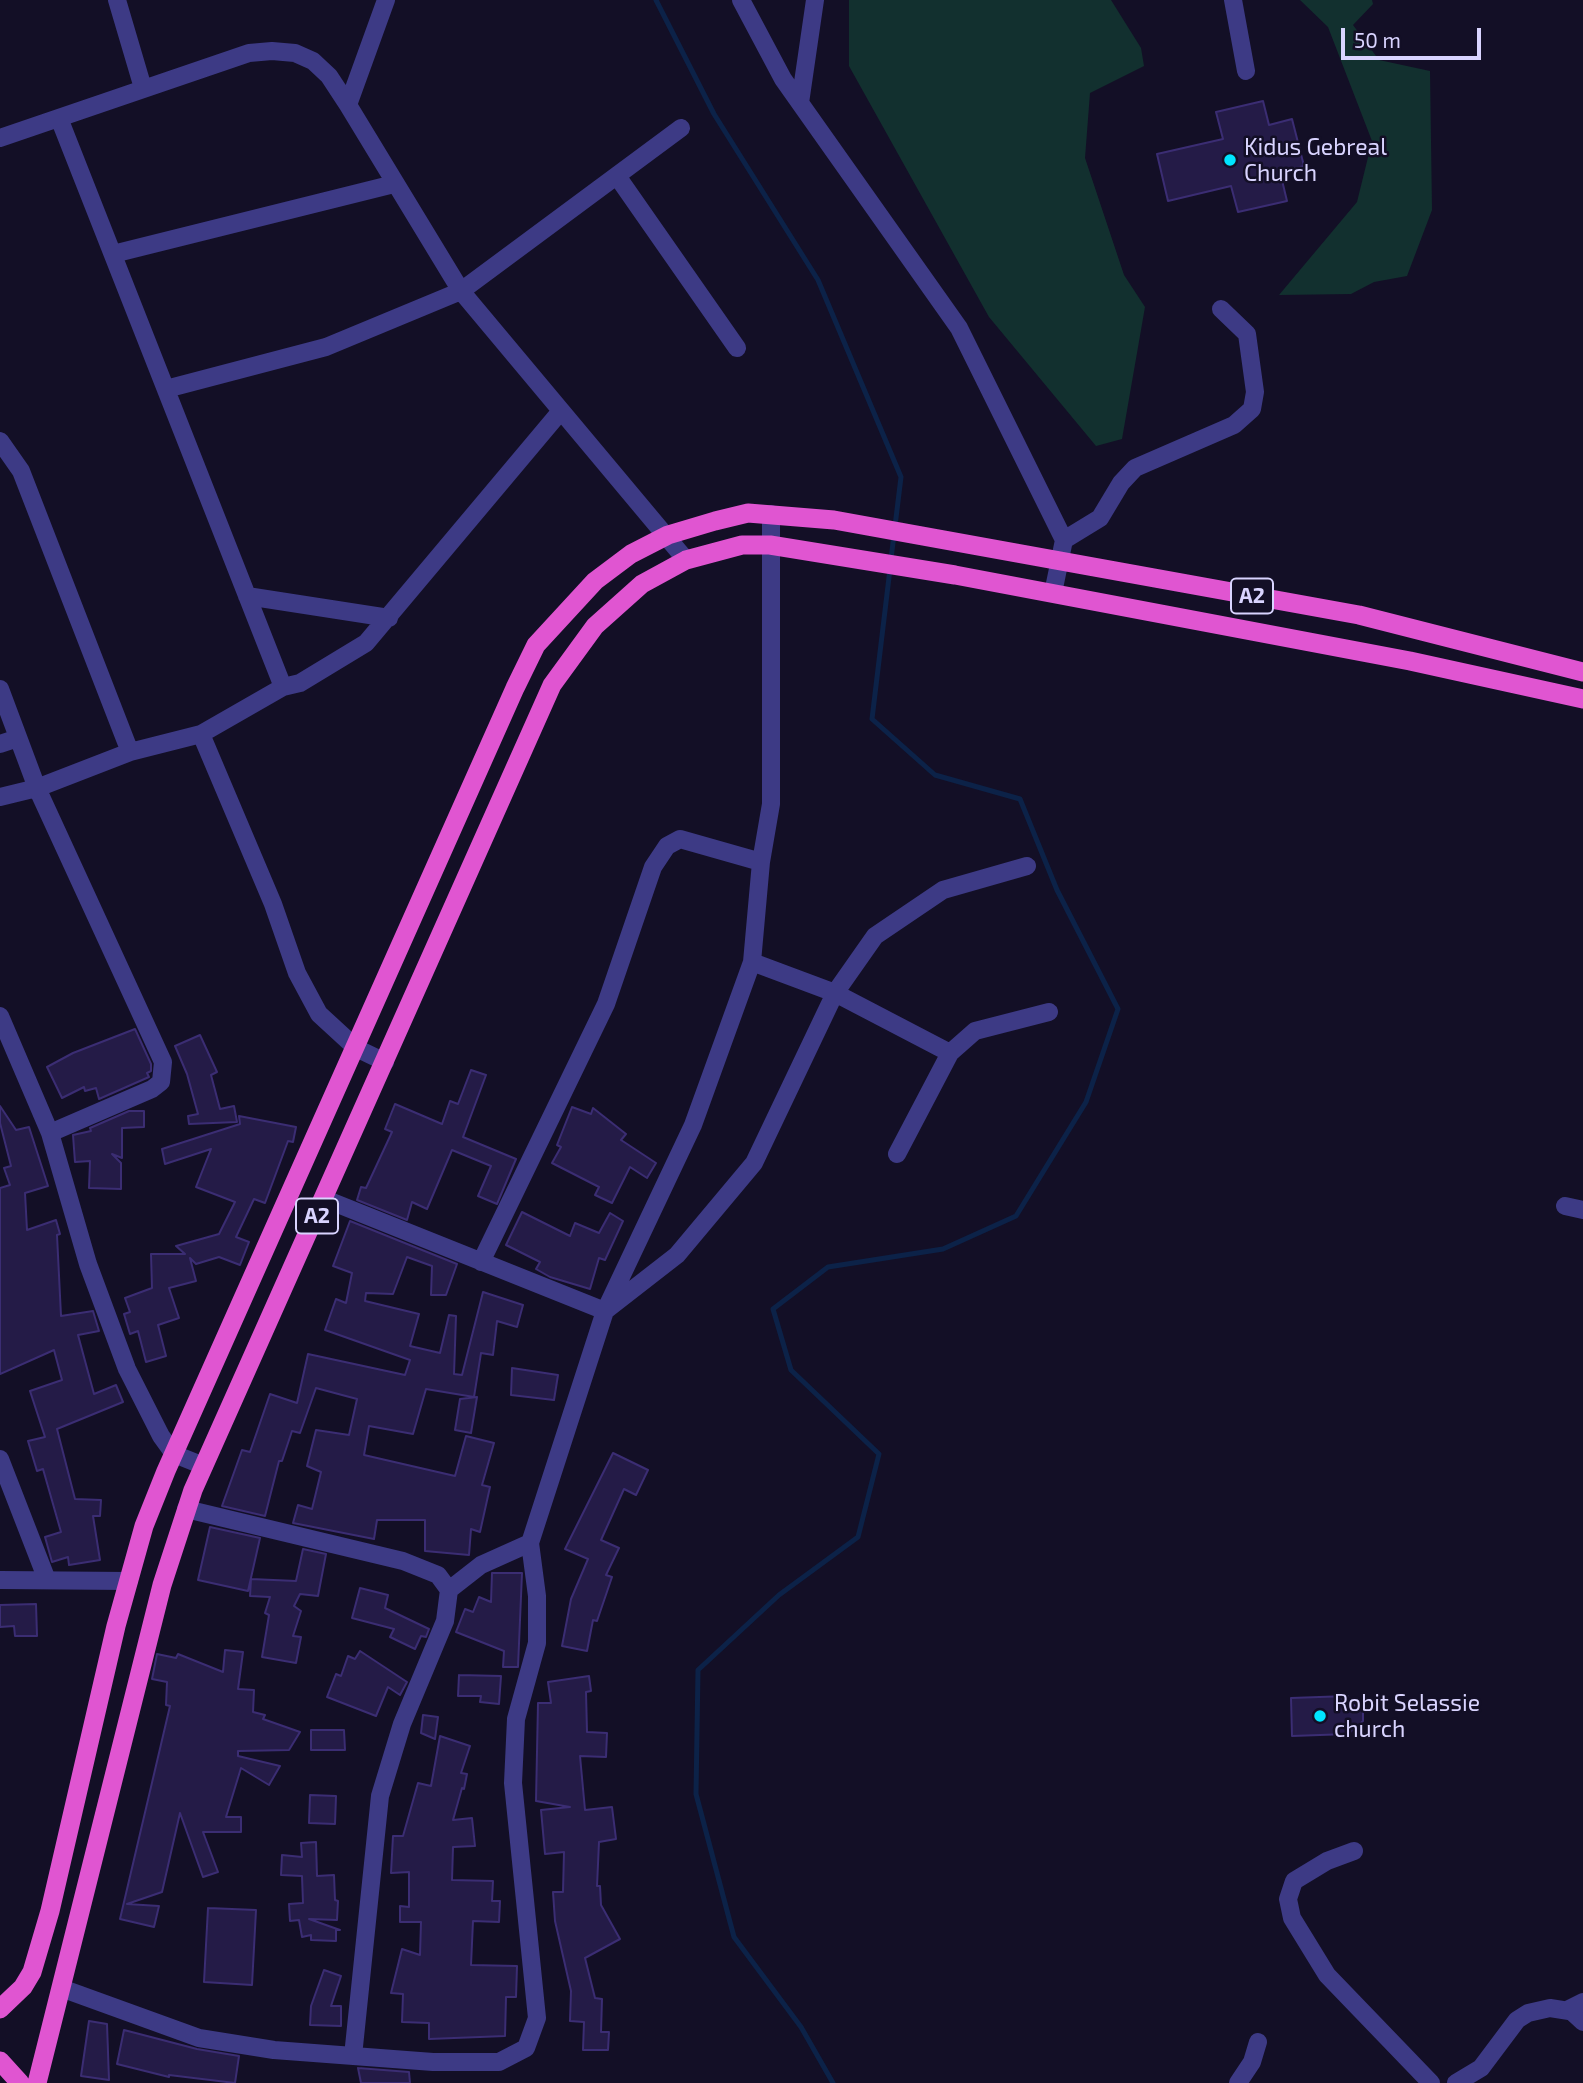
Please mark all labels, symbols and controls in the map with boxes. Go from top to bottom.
scale bar [1345,14,1485,58]
text: 50 m [1354,27,1401,52]
place label: Kidus Gebreal Church [1244,133,1387,187]
marker: Kidus Gebreal Church [1222,152,1238,168]
road number: A2 [1231,578,1273,614]
road number: A2 [296,1198,338,1234]
place label: Robit Selassie church [1334,1689,1480,1743]
marker: Robit Selassie church [1312,1708,1328,1724]

